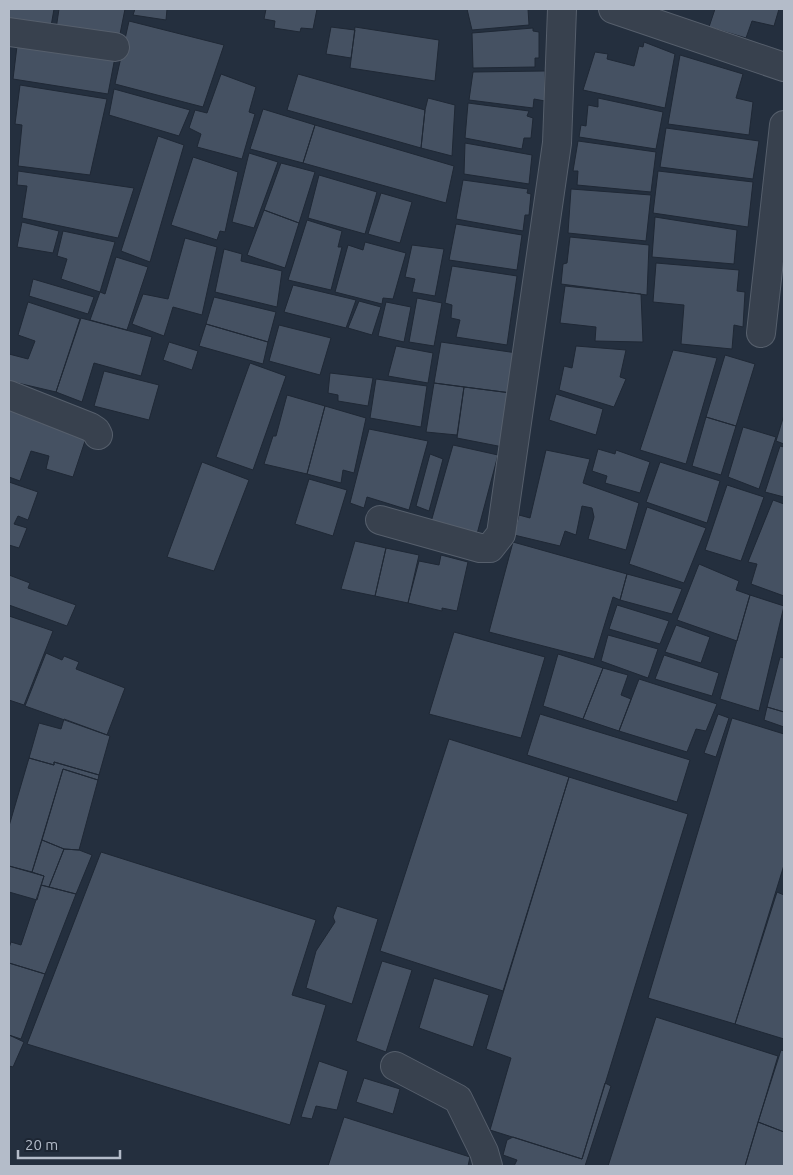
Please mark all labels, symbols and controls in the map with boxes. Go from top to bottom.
scale bar [18,1128,120,1160]
text: 20 m [25,1136,58,1153]

